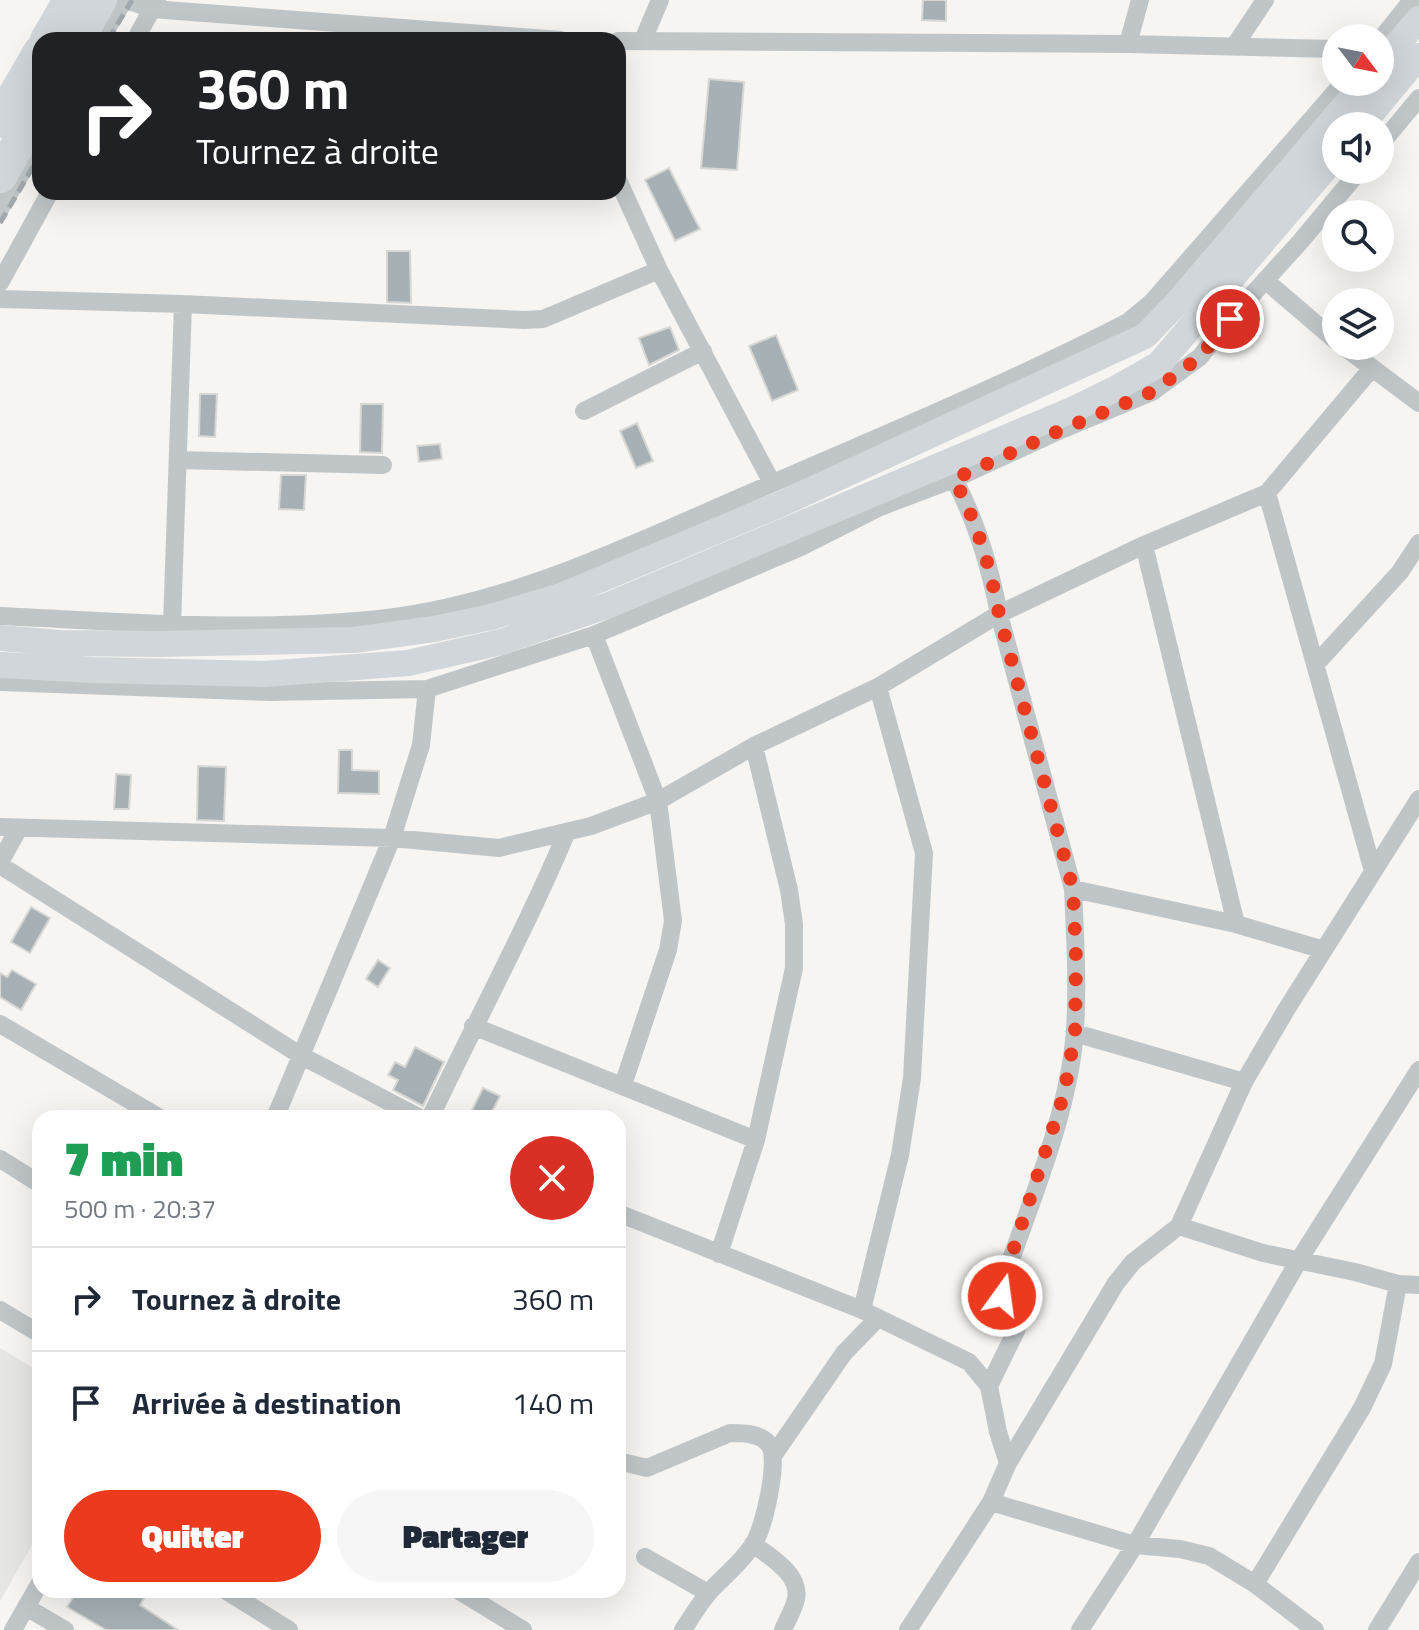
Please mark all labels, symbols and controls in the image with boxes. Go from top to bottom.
north arrow [1322,24,1394,96]
map controls [1322,24,1394,360]
text: 360 m [196,46,349,131]
icon: right [64,64,168,168]
button: sound [1322,112,1394,184]
text: Tournez à droite [196,123,439,178]
button: search [1322,200,1394,272]
pin [1196,285,1264,353]
button: layers [1322,288,1394,360]
icon: arrive [1208,297,1252,341]
text: 7 min [64,1122,183,1195]
button: close [510,1136,594,1220]
text: 500 m · 20:37 [64,1189,216,1228]
position arrow [960,1254,1044,1338]
text: Tournez à droite [132,1276,341,1322]
text: 360 m [512,1276,594,1322]
icon: right [64,1277,108,1321]
text: Arrivée à destination [132,1380,402,1426]
text: 140 m [512,1380,594,1426]
icon: arrive [64,1381,108,1425]
button: Quitter [64,1490,321,1582]
button: Partager [337,1490,594,1582]

